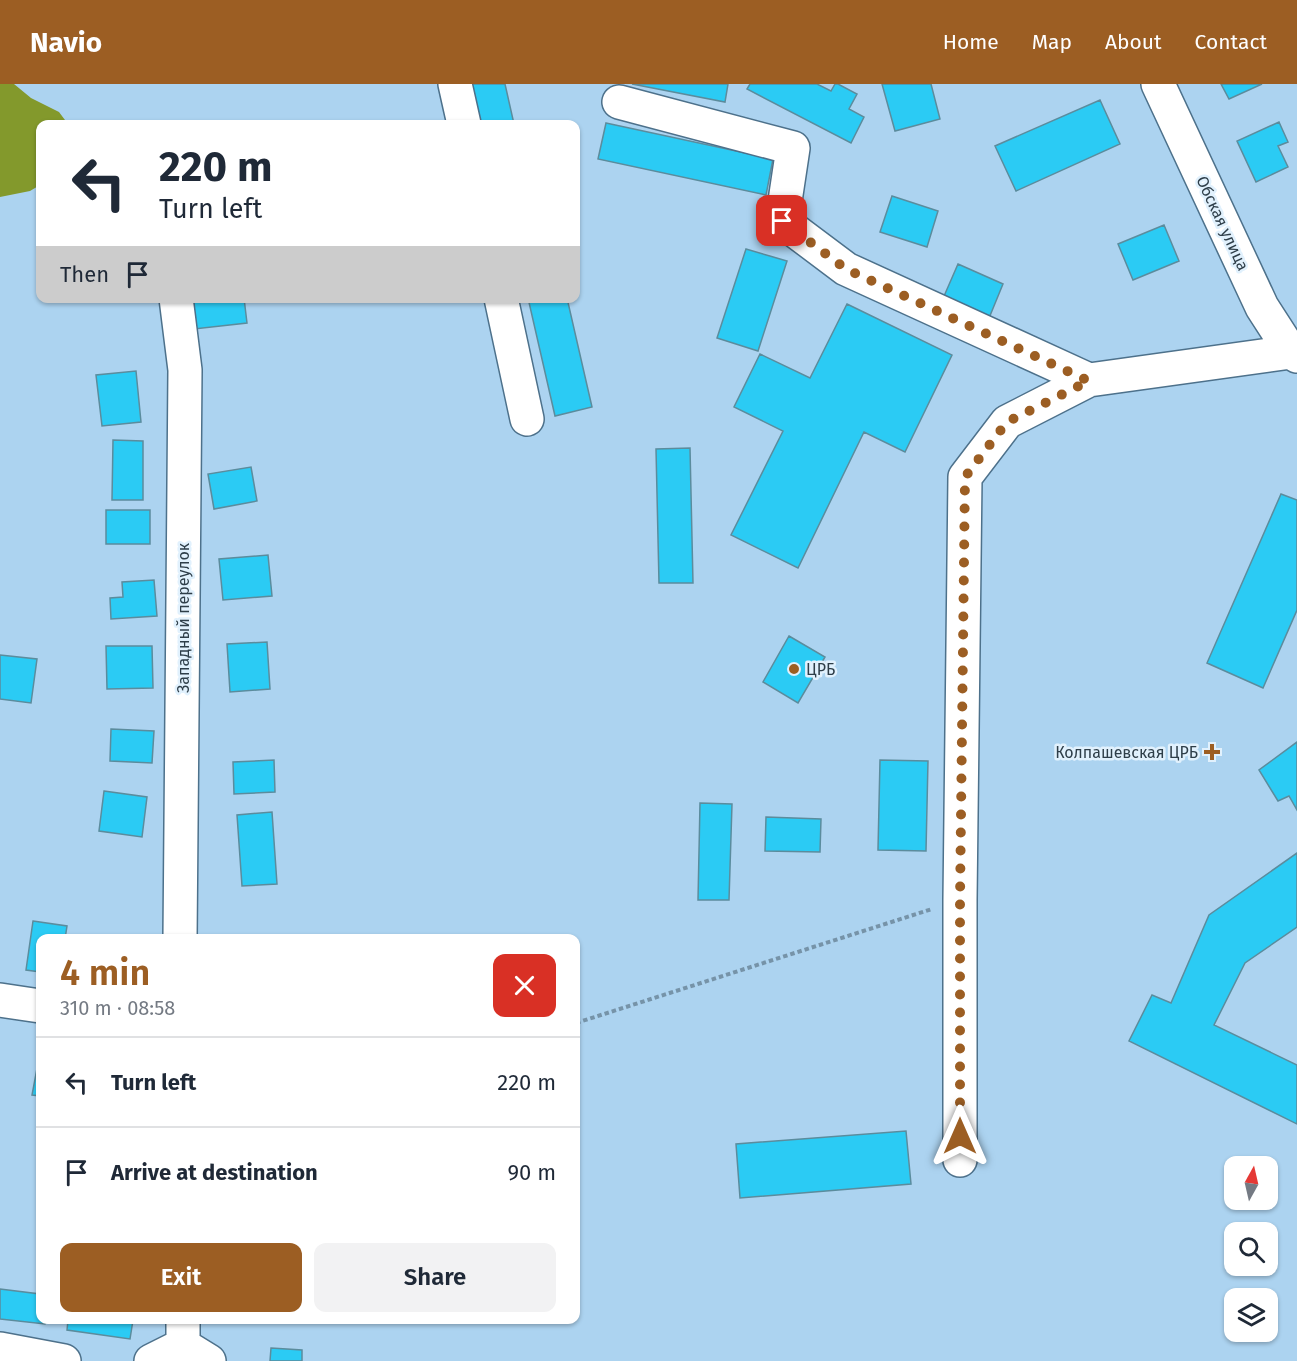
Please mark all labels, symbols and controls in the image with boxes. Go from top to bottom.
text: Navio [30,26,102,59]
text: Home [943,29,999,55]
text: Map [1032,29,1072,55]
text: About [1105,29,1162,55]
text: Contact [1195,29,1267,55]
text: 220 m [159,142,272,192]
icon: left [60,144,138,222]
street label: Обская улица [1192,173,1253,274]
text: Turn left [159,193,262,225]
pin [756,195,807,246]
icon: arrive [765,204,798,237]
icon: arrive [121,258,154,291]
text: Then [60,261,109,288]
street label: Западный переулок [174,542,193,693]
place label: ЦРБ [806,660,835,679]
marker: ЦРБ [787,662,801,676]
place label: Колпашевская ЦРБ [1055,743,1198,762]
marker: Колпашевская ЦРБ [1203,743,1221,761]
text: 4 min [60,951,150,995]
button: close [493,954,556,1017]
text: 310 m · 08:58 [60,996,175,1020]
icon: left [60,1066,93,1099]
text: Turn left [111,1069,196,1096]
text: 220 m [497,1069,556,1096]
position arrow [928,1104,992,1168]
icon: arrive [60,1156,93,1189]
north arrow [1224,1156,1278,1210]
map controls [1224,1156,1278,1342]
text: Arrive at destination [111,1159,318,1186]
text: 90 m [507,1159,556,1186]
button: search [1224,1222,1278,1276]
button: Exit [60,1243,302,1312]
button: Share [314,1243,556,1312]
button: layers [1224,1288,1278,1342]

